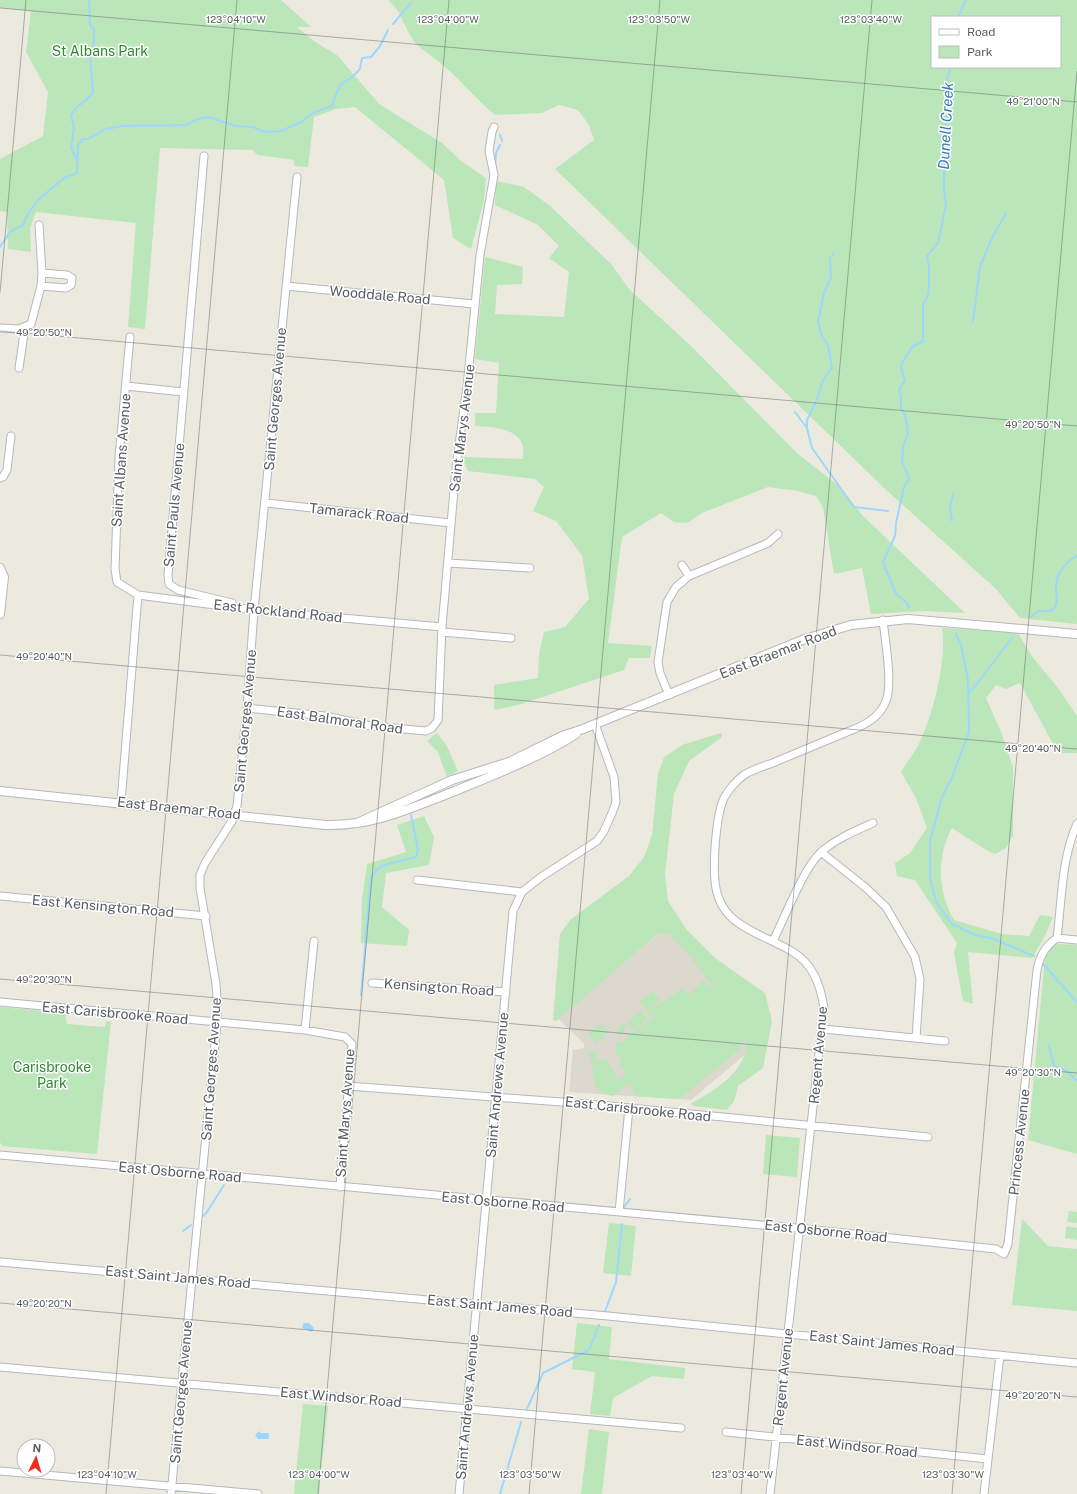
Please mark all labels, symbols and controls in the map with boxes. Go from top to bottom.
text: 123°04'10"W [206,13,266,25]
text: 123°04'00"W [417,13,479,25]
text: 123°03'50"W [628,13,691,25]
text: 123°03'40"W [840,13,902,25]
legend [931,16,1061,68]
text: Road [967,25,995,39]
park label: St Albans Park [52,43,148,59]
text: Park [967,45,993,59]
water label: Dunell Creek [935,81,956,170]
text: 49°21'00"N [1006,95,1060,107]
street label: Wooddale Road [329,283,431,307]
text: 49°20'50"N [16,326,72,338]
street label: Saint Georges Avenue [261,327,289,471]
street label: Saint Marys Avenue [446,363,478,493]
street label: Saint Albans Avenue [108,393,134,527]
text: 49°20'50"N [1005,418,1061,430]
street label: Saint Pauls Avenue [161,442,187,568]
street label: Tamarack Road [308,500,410,526]
street label: East Rockland Road [213,596,343,626]
street label: East Braemar Road [717,622,839,682]
street label: Saint Georges Avenue [231,649,259,793]
text: 49°20'40"N [16,650,72,662]
street label: East Balmoral Road [276,703,404,737]
text: 49°20'40"N [1005,742,1061,754]
street label: East Braemar Road [116,794,242,822]
street label: East Kensington Road [31,892,175,920]
text: 49°20'30"N [16,973,72,985]
street label: Kensington Road [383,975,495,999]
street label: Saint Georges Avenue [198,997,224,1141]
street label: East Carisbrooke Road [41,999,189,1027]
street label: Regent Avenue [806,1005,830,1105]
street label: Saint Andrews Avenue [483,1011,511,1159]
street label: Saint Marys Avenue [333,1048,357,1178]
park label: Carisbrooke Park [13,1059,91,1091]
text: 49°20'30"N [1005,1066,1061,1078]
street label: Princess Avenue [1005,1088,1033,1196]
street label: East Carisbrooke Road [564,1093,712,1125]
street label: East Osborne Road [118,1159,242,1185]
street label: East Osborne Road [441,1189,565,1215]
street label: East Osborne Road [764,1217,888,1245]
street label: East Saint James Road [105,1263,251,1291]
street label: East Saint James Road [427,1292,573,1320]
text: 49°20'20"N [16,1297,72,1309]
street label: Saint Georges Avenue [167,1320,195,1464]
street label: Regent Avenue [770,1327,796,1427]
street label: East Saint James Road [809,1327,955,1359]
street label: Saint Andrews Avenue [453,1333,481,1481]
street label: East Windsor Road [279,1384,403,1410]
text: 49°20'20"N [1005,1389,1061,1401]
street label: East Windsor Road [795,1432,919,1460]
north arrow [16,1438,56,1478]
text: N [32,1442,42,1454]
text: 123°04'10"W [77,1468,137,1480]
text: 123°04'00"W [288,1468,350,1480]
text: 123°03'50"W [499,1468,562,1480]
text: 123°03'40"W [711,1468,773,1480]
text: 123°03'30"W [922,1468,984,1480]

